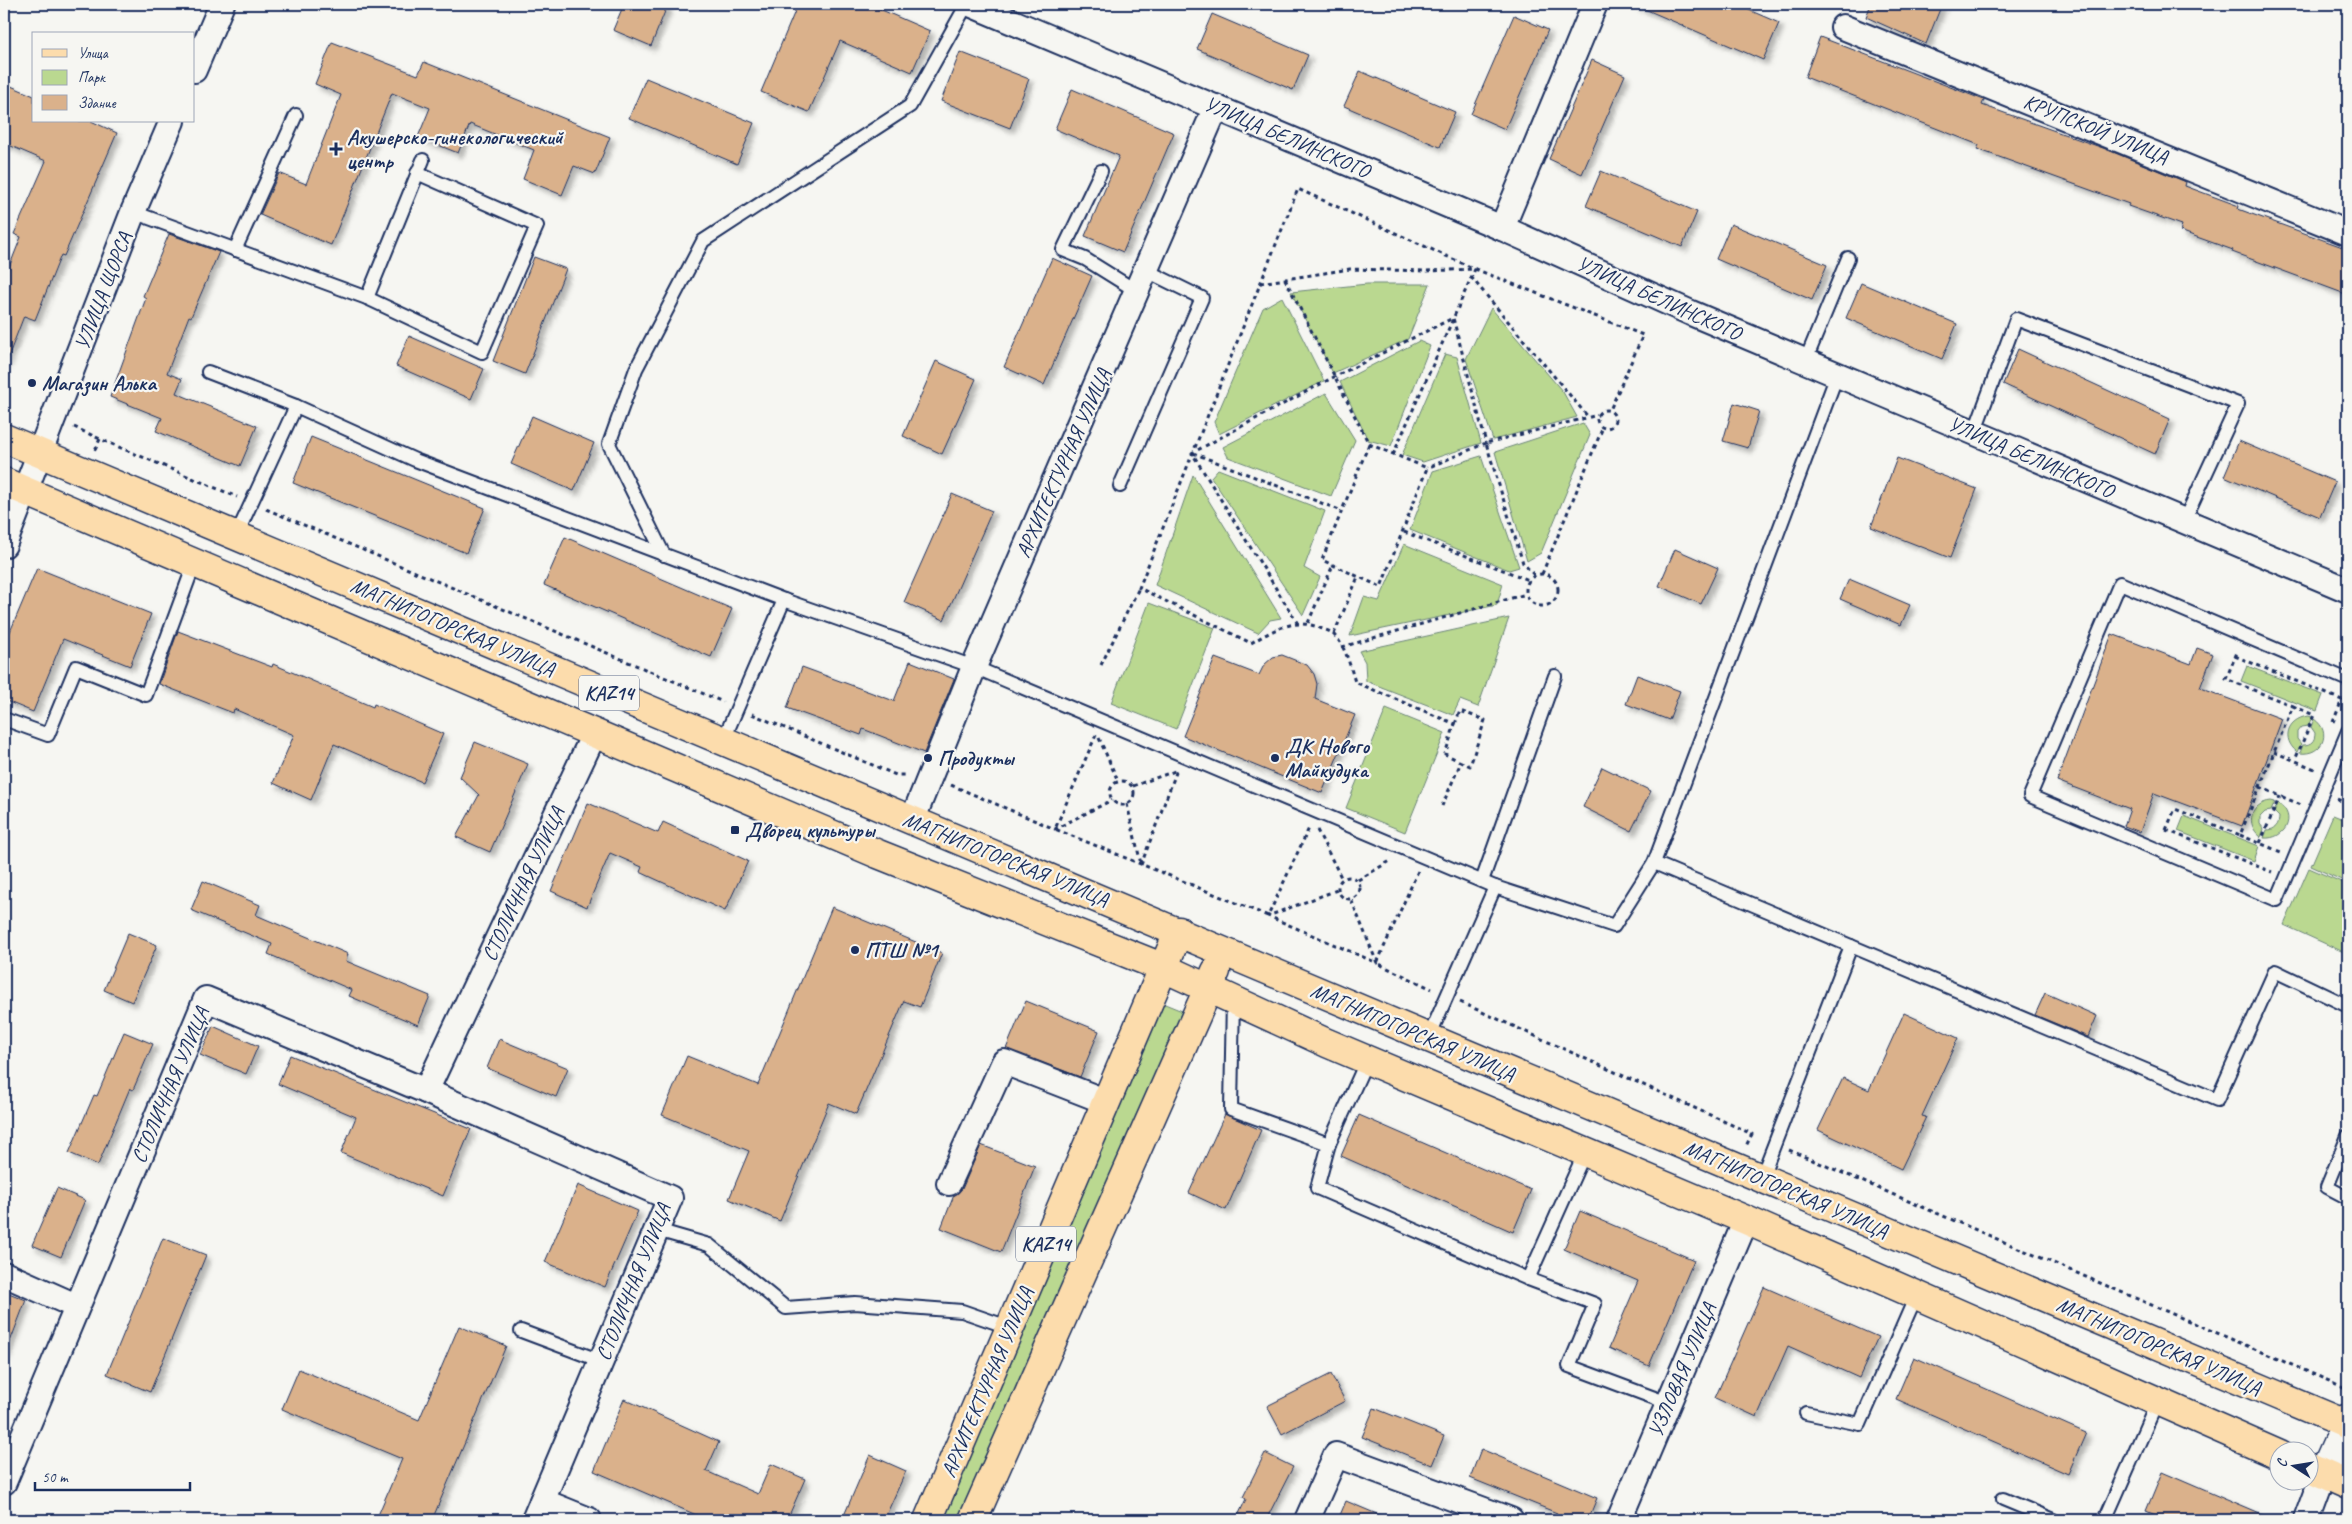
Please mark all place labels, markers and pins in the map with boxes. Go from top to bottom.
place label: Акушерско-гинекологический центр [347,124,565,174]
marker: Акушерско-гинекологический центр [329,142,343,156]
place label: Магазин Алька [42,370,158,397]
marker: Магазин Алька [26,377,38,389]
place label: ДК Нового Майкудука [1285,733,1371,784]
place label: Продукты [938,745,1016,772]
marker: Продукты [922,752,934,764]
marker: ДК Нового Майкудука [1269,752,1281,764]
place label: Дворец культуры [745,817,877,843]
marker: Дворец культуры [729,824,741,836]
place label: ПТШ №1 [865,937,940,963]
marker: ПТШ №1 [849,944,861,956]

